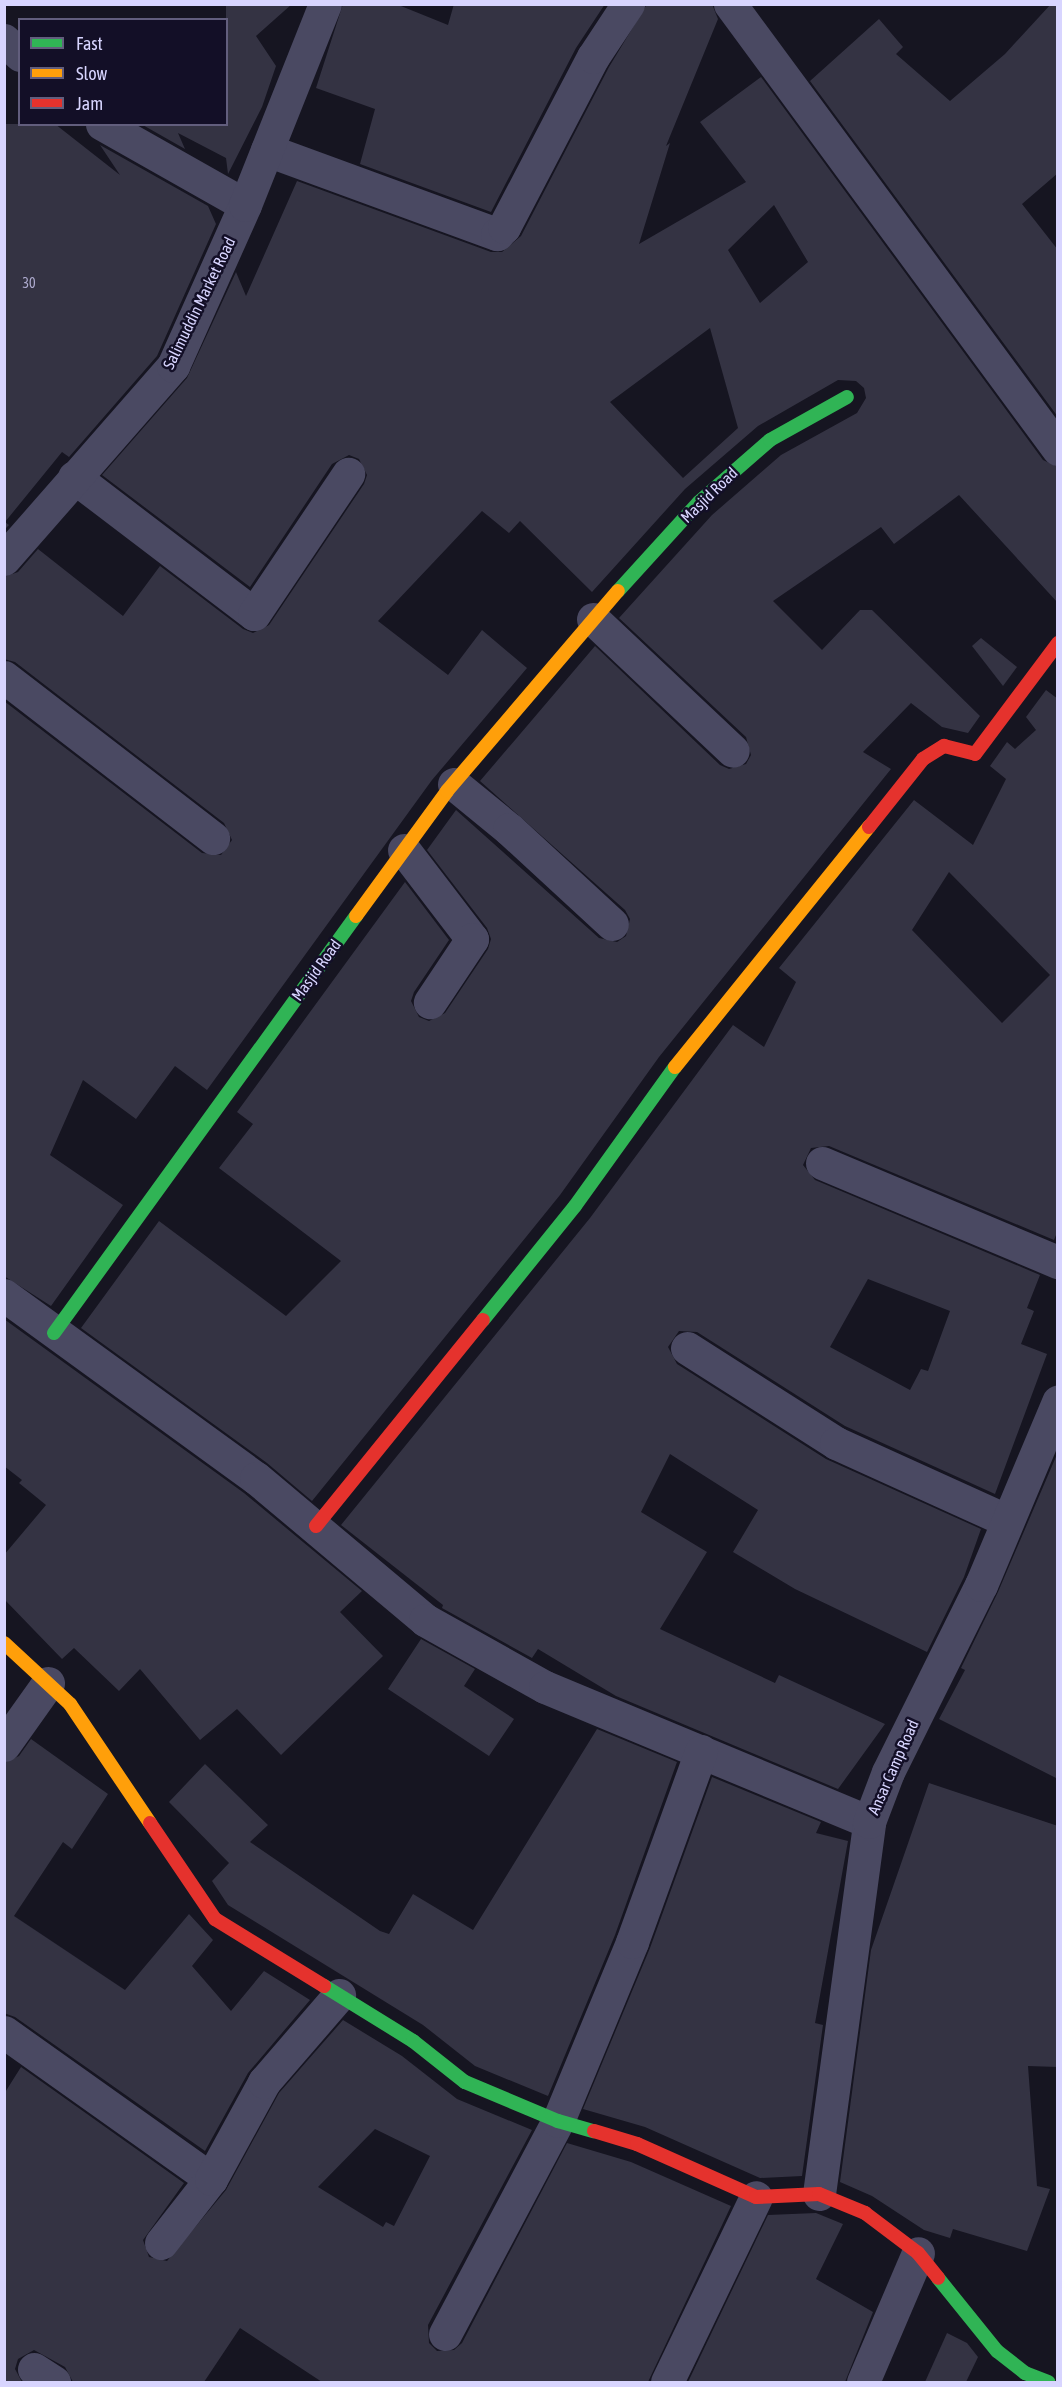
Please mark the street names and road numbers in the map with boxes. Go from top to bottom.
street label: Salimuddin Market Road [159,234,239,372]
street label: Masjid Road [677,463,741,527]
street label: Masjid Road [287,935,345,1005]
street label: Ansar Camp Road [863,1716,923,1818]

